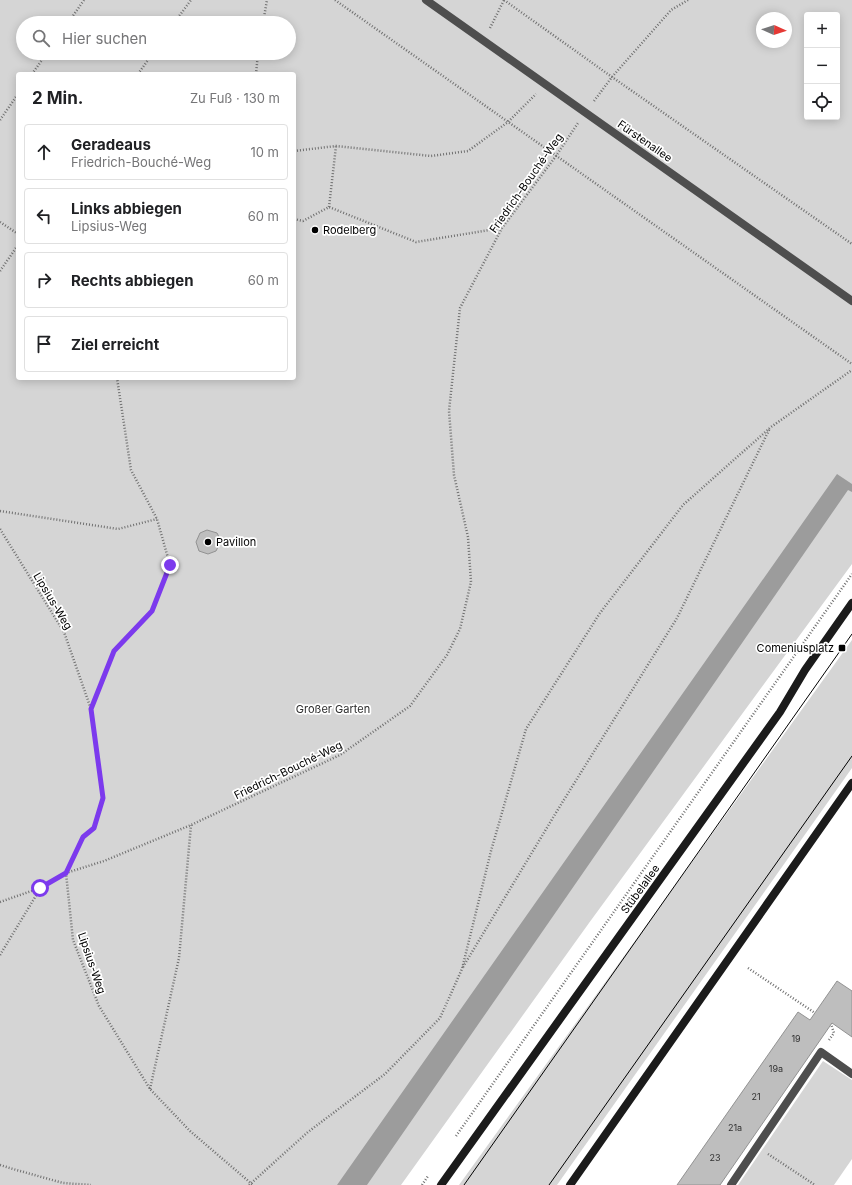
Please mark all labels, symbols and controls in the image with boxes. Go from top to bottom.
north arrow [756,12,792,48]
map controls [804,12,840,120]
button: + [804,12,840,48]
search box [16,16,296,60]
icon: search [30,27,52,49]
text: Hier suchen [62,29,147,48]
button: − [804,48,840,84]
button: locate [804,84,840,120]
text: 2 Min. [32,88,83,108]
text: Zu Fuß · 130 m [190,90,280,106]
street label: Fürstenallee [615,117,675,165]
street label: Friedrich-Bouché-Weg [486,130,566,236]
text: Geradeaus [71,135,151,154]
icon: ahead [33,141,55,163]
text: 10 m [250,144,279,160]
text: Friedrich-Bouché-Weg [71,154,211,170]
text: Links abbiegen [71,199,182,218]
icon: left [33,205,55,227]
text: 60 m [248,208,279,224]
text: Lipsius-Weg [71,218,147,234]
place label: Rodelberg [323,223,376,237]
marker: Rodelberg [310,225,320,235]
icon: right [33,269,55,291]
text: Rechts abbiegen [71,271,193,290]
text: 60 m [248,272,279,288]
icon: arrive [33,333,55,355]
text: Ziel erreicht [71,335,159,354]
place label: Pavillon [216,535,256,549]
marker: Pavillon [203,537,213,547]
route end [161,556,179,574]
street label: Lipsius-Weg [30,570,76,632]
place label: Comeniusplatz [757,641,834,655]
marker: Comeniusplatz [837,643,847,653]
park label: Großer Garten [296,702,370,716]
street label: Friedrich-Bouché-Weg [232,738,344,802]
street label: Stübelallee [617,862,663,916]
route start [31,879,49,897]
street label: Lipsius-Weg [75,930,109,996]
house number: 19 [791,1033,801,1044]
house number: 19a [769,1063,783,1074]
house number: 21 [751,1091,761,1102]
house number: 21a [728,1122,742,1133]
house number: 23 [709,1152,721,1163]

